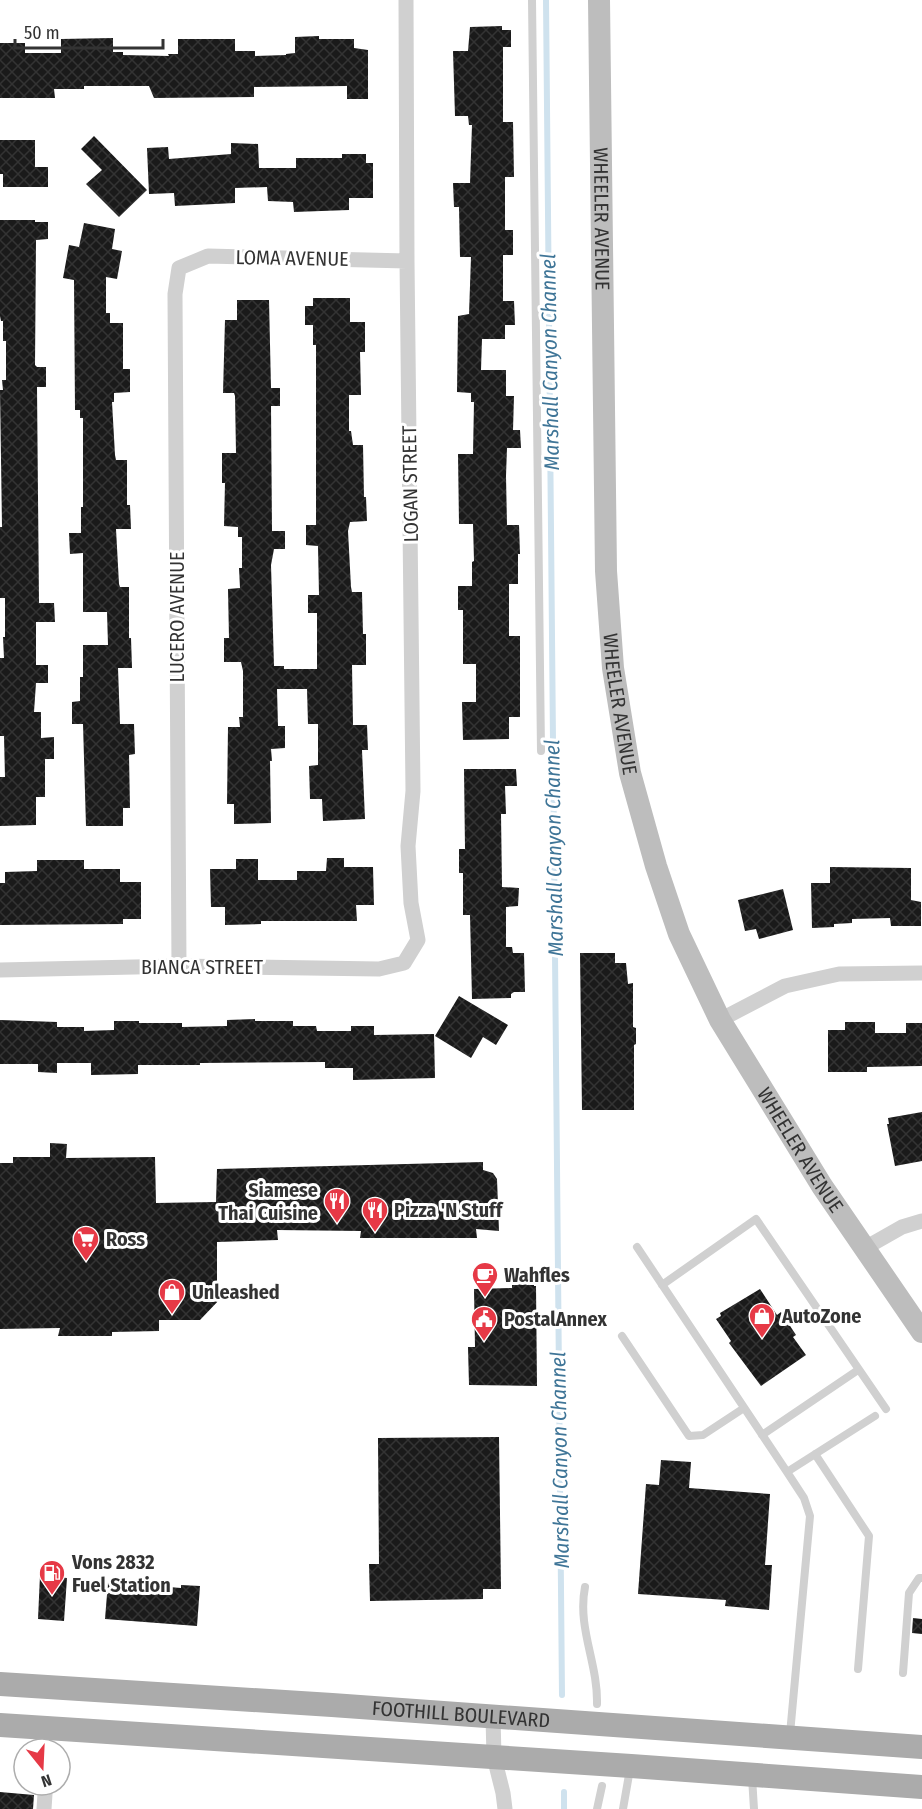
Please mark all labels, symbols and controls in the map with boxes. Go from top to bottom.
scale bar [15,12,164,50]
text: 50 m [24,22,60,44]
street label: WHEELER AVENUE [589,147,615,291]
street label: LOMA AVENUE [235,245,349,271]
water label: Marshall Canyon Channel [535,253,565,471]
street label: LOGAN STREET [397,425,423,543]
street label: LUCERO AVENUE [165,552,189,682]
street label: WHEELER AVENUE [599,632,642,777]
water label: Marshall Canyon Channel [539,739,569,957]
street label: BIANCA STREET [141,955,264,979]
street label: WHEELER AVENUE [752,1083,848,1217]
place label: Siamese Thai Cuisine [218,1178,318,1225]
restaurant icon: Siamese Thai Cuisine [322,1186,352,1224]
restaurant icon: Pizza 'N Stuff [360,1195,390,1233]
place label: Pizza 'N Stuff [394,1198,504,1222]
supermarket icon: Ross [71,1224,101,1262]
place label: Ross [106,1227,145,1251]
cafe icon: Wahfles [470,1260,500,1298]
place label: Wahfles [504,1263,570,1287]
shop icon: Unleashed [157,1277,187,1315]
place label: Unleashed [192,1280,280,1304]
shop icon: AutoZone [747,1301,777,1339]
public building icon: PostalAnnex [469,1304,499,1342]
place label: AutoZone [781,1304,861,1328]
place label: PostalAnnex [504,1307,607,1331]
water label: Marshall Canyon Channel [545,1351,575,1569]
place label: Vons 2832 Fuel Station [71,1550,171,1597]
fuel station icon: Vons 2832 Fuel Station [37,1558,67,1596]
street label: FOOTHILL BOULEVARD [371,1696,551,1732]
north arrow [12,1737,72,1797]
text: N [39,1770,54,1791]

